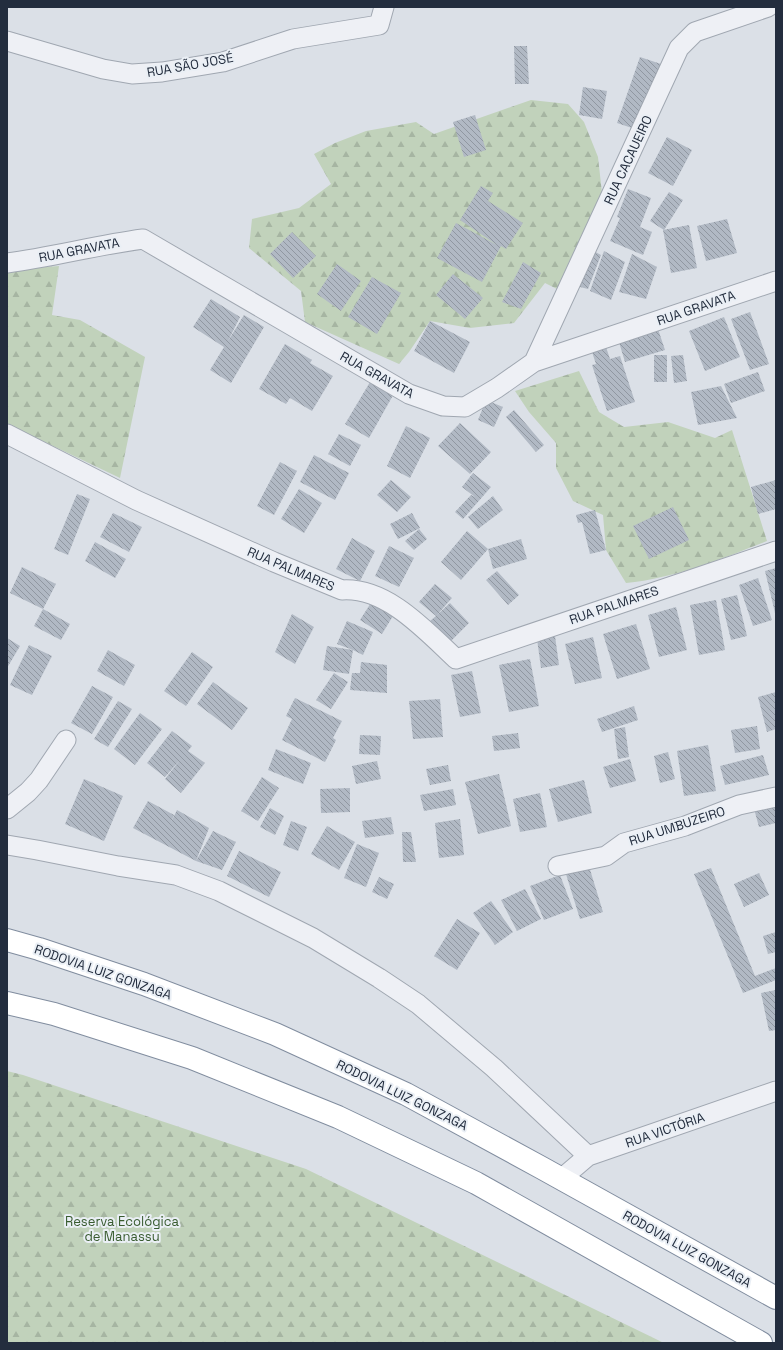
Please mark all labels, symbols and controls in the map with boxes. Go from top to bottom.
street label: RUA SÃO JOSÉ [145,49,235,81]
street label: RUA CACAUEIRO [600,113,656,207]
street label: RUA GRAVATA [37,234,121,266]
street label: RUA GRAVATA [655,287,737,329]
street label: RUA GRAVATA [337,348,417,402]
street label: RUA PALMARES [245,543,337,595]
street label: RUA PALMARES [567,582,661,628]
street label: RUA UMBUZEIRO [627,802,727,850]
street label: RODOVIA LUIZ GONZAGA [32,941,174,1003]
street label: RODOVIA LUIZ GONZAGA [334,1056,470,1134]
street label: RUA VICTÓRIA [623,1108,707,1152]
street label: RODOVIA LUIZ GONZAGA [620,1207,754,1291]
park label: Reserva Ecológica de Manassu [65,1213,180,1245]

